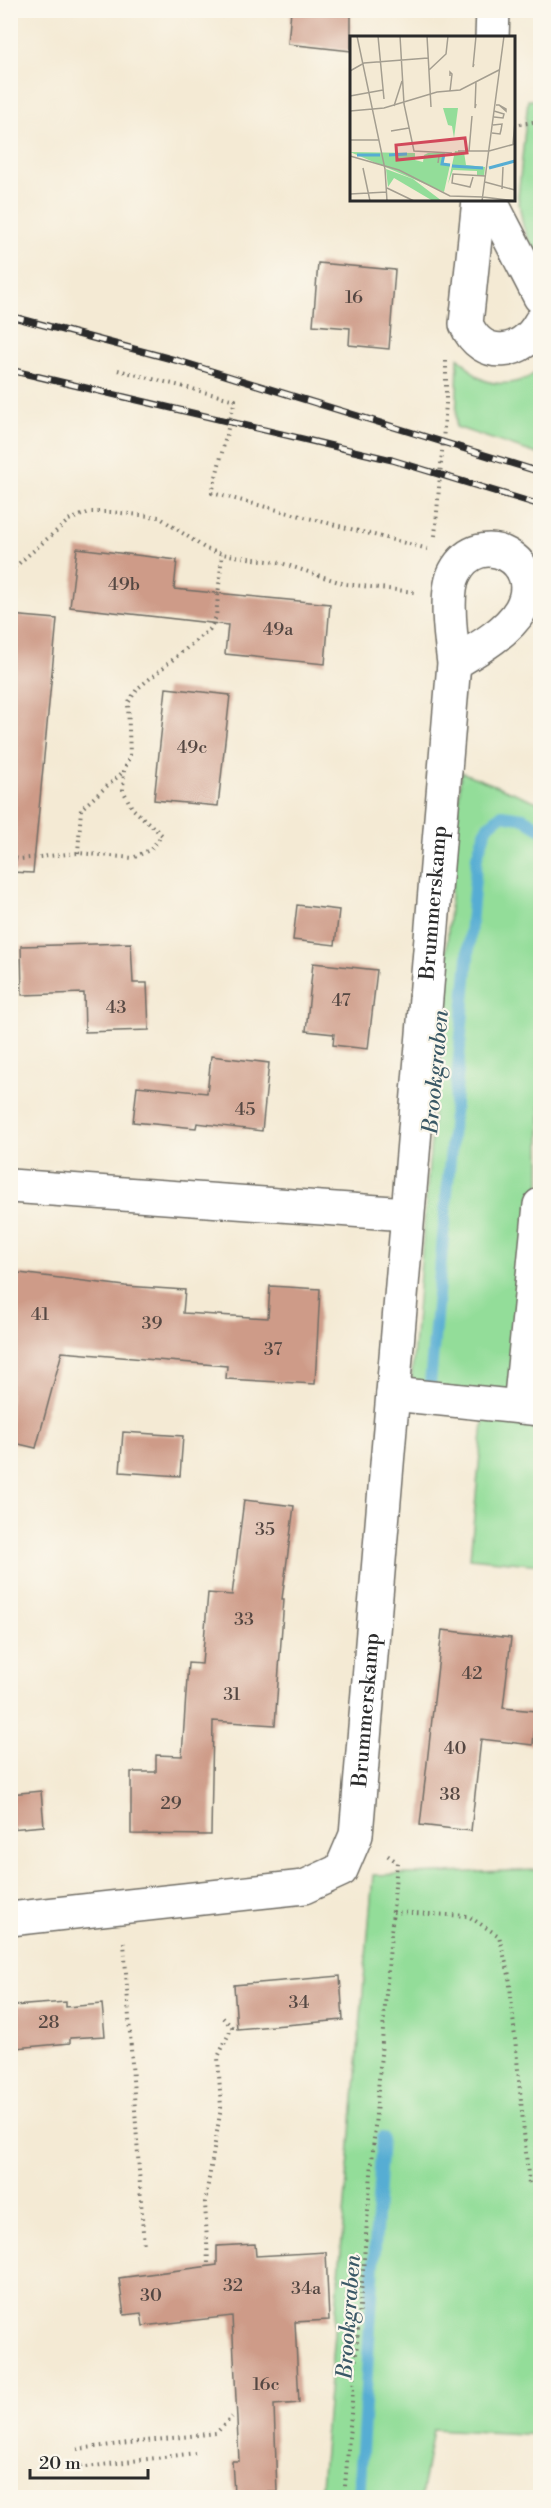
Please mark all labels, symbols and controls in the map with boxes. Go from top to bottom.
inset map [350,36,515,201]
house number: 16 [345,286,363,309]
house number: 49b [108,573,140,596]
house number: 49a [263,618,294,641]
house number: 49c [177,736,207,759]
street label: Brummerskamp [414,825,453,982]
house number: 47 [331,989,351,1012]
house number: 43 [106,996,126,1019]
water label: Brookgraben [417,1008,455,1136]
house number: 45 [235,1098,255,1121]
house number: 41 [31,1303,49,1326]
house number: 39 [142,1312,163,1335]
house number: 37 [264,1338,282,1361]
house number: 35 [255,1518,275,1541]
house number: 33 [234,1608,254,1631]
street label: Brummerskamp [347,1632,386,1789]
house number: 42 [462,1662,482,1685]
house number: 31 [223,1683,241,1706]
house number: 40 [444,1737,466,1760]
house number: 38 [440,1783,460,1806]
house number: 29 [160,1792,182,1815]
house number: 34 [289,1991,310,2014]
house number: 28 [38,2011,60,2034]
water label: Brookgraben [331,2253,367,2381]
house number: 32 [223,2274,243,2297]
house number: 34a [291,2277,322,2300]
house number: 30 [140,2284,162,2307]
house number: 16c [252,2373,280,2396]
scale bar [30,2442,148,2480]
text: 20 m [39,2452,81,2475]

